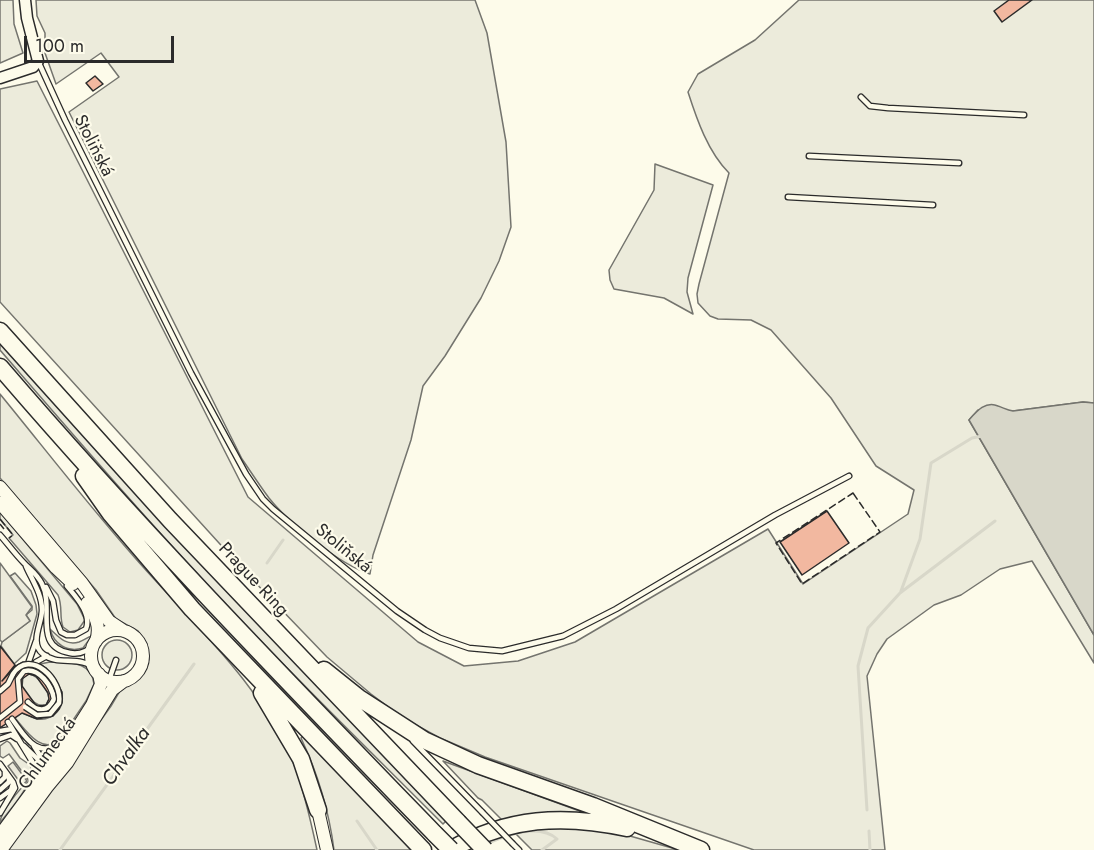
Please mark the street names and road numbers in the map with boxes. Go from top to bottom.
street label: Stoliňská [68,112,118,180]
street label: Stoliňská [310,520,376,578]
street label: Prague Ring [213,539,293,621]
street label: Chlumecká [15,714,81,794]

